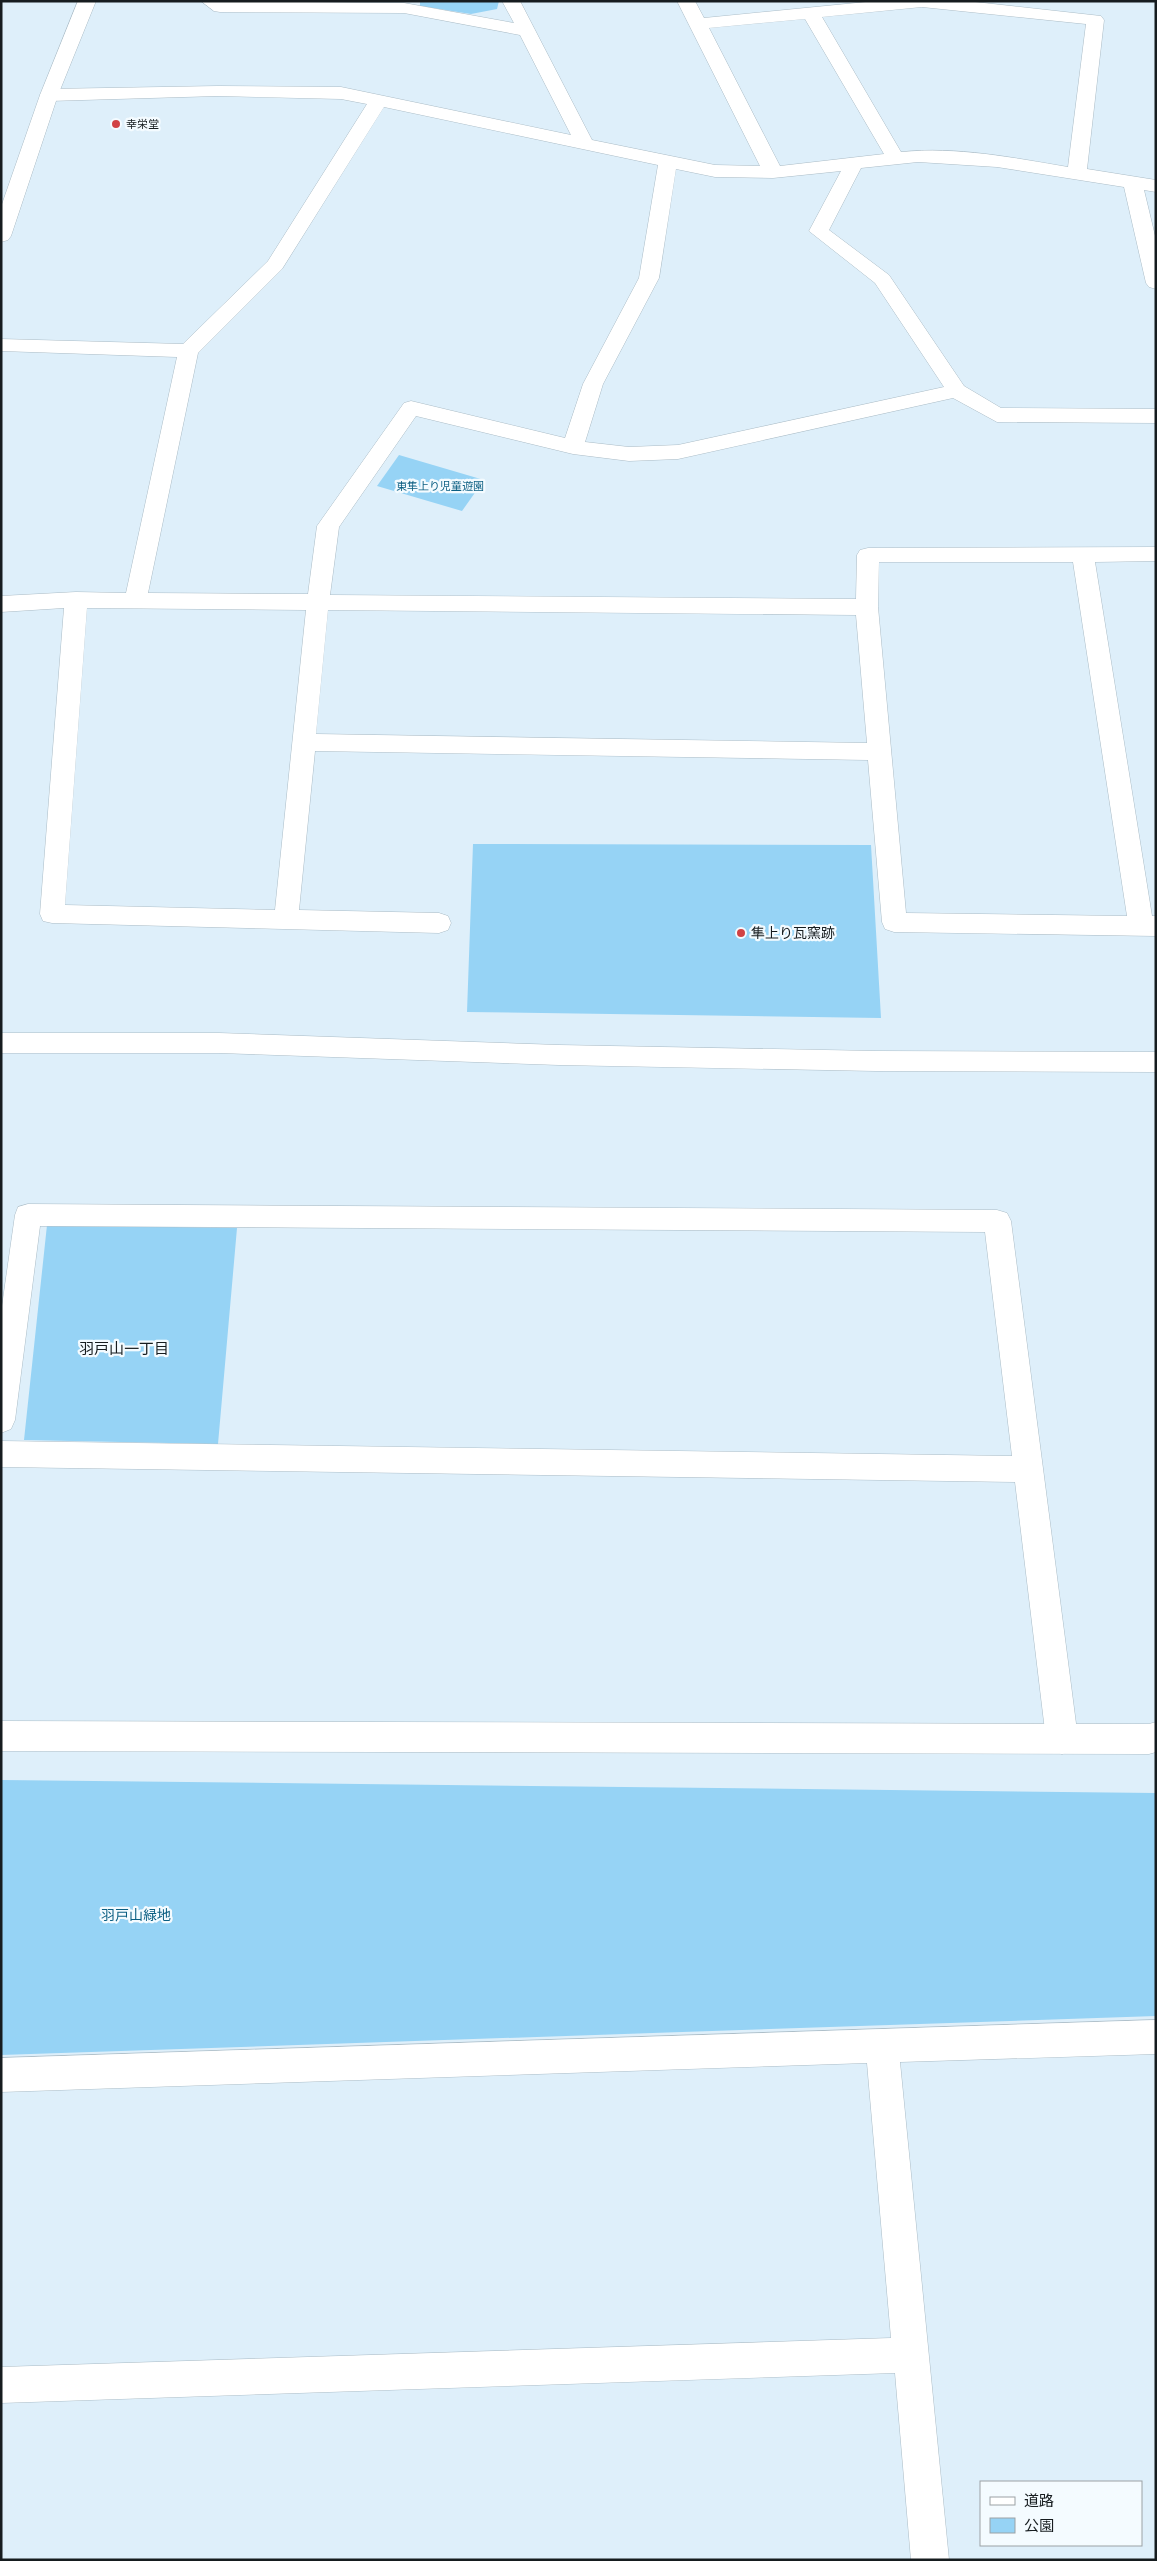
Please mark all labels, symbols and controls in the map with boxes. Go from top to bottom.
marker: 幸栄堂 [110,118,122,130]
place label: 幸栄堂 [126,118,159,130]
park label: 東隼上り児童遊園 [396,480,484,492]
place label: 隼上り瓦窯跡 [751,925,835,941]
marker: 隼上り瓦窯跡 [735,927,747,939]
district label: 羽戸山一丁目 [79,1340,169,1357]
park label: 羽戸山緑地 [101,1907,171,1923]
legend [980,2481,1142,2546]
text: 道路 [1024,2492,1054,2509]
text: 公園 [1024,2517,1054,2534]

